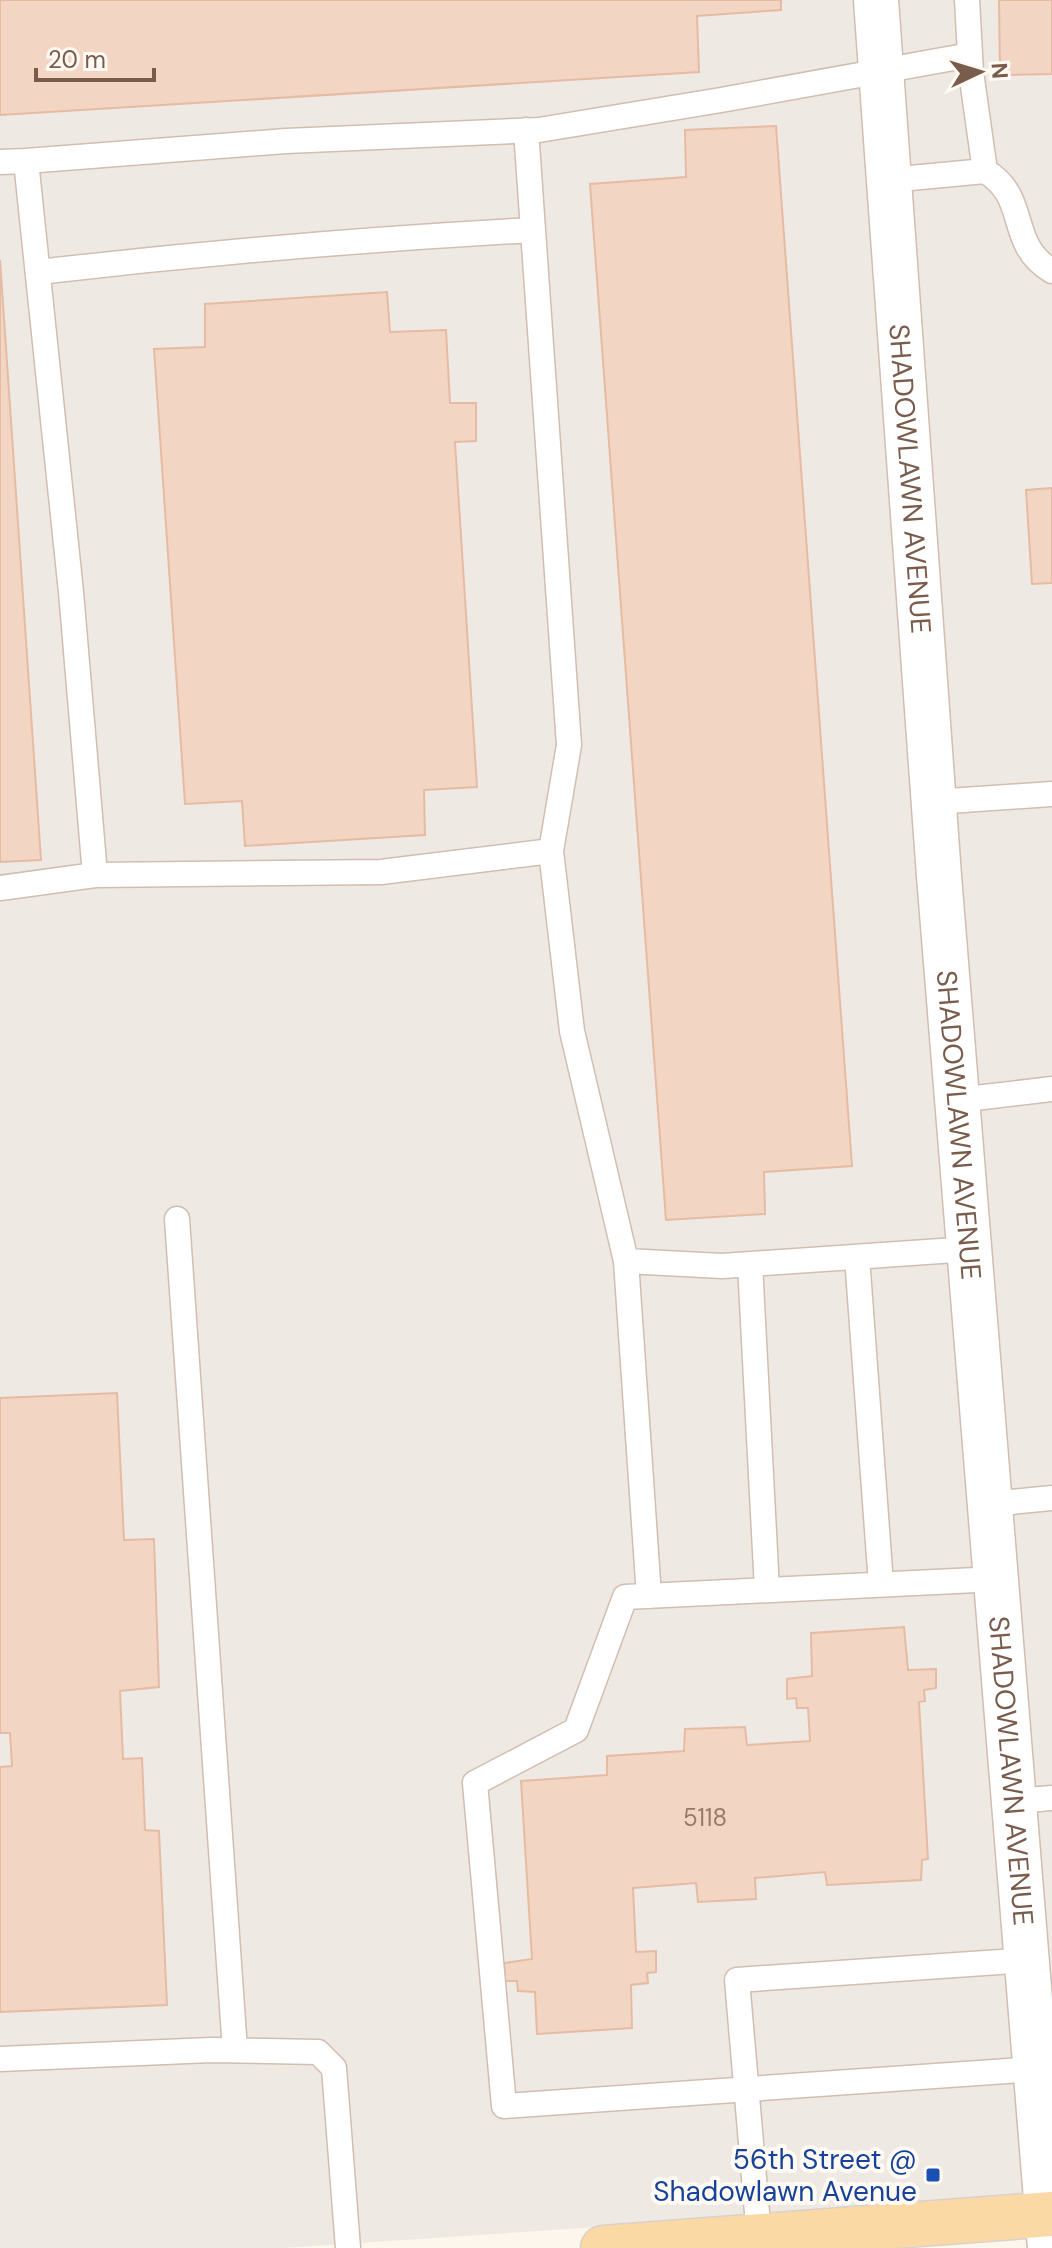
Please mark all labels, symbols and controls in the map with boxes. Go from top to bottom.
scale bar [36,32,154,82]
north arrow [940,32,1020,112]
text: 20 m [48,44,106,75]
text: N [984,62,1014,80]
street label: SHADOWLAWN AVENUE [881,323,940,635]
street label: SHADOWLAWN AVENUE [928,969,990,1281]
street label: SHADOWLAWN AVENUE [980,1615,1042,1927]
house number: 5118 [683,1802,727,1833]
place label: 56th Street @ Shadowlawn Avenue [653,2141,917,2210]
marker: 56th Street @ Shadowlawn Avenue [924,2166,942,2184]

